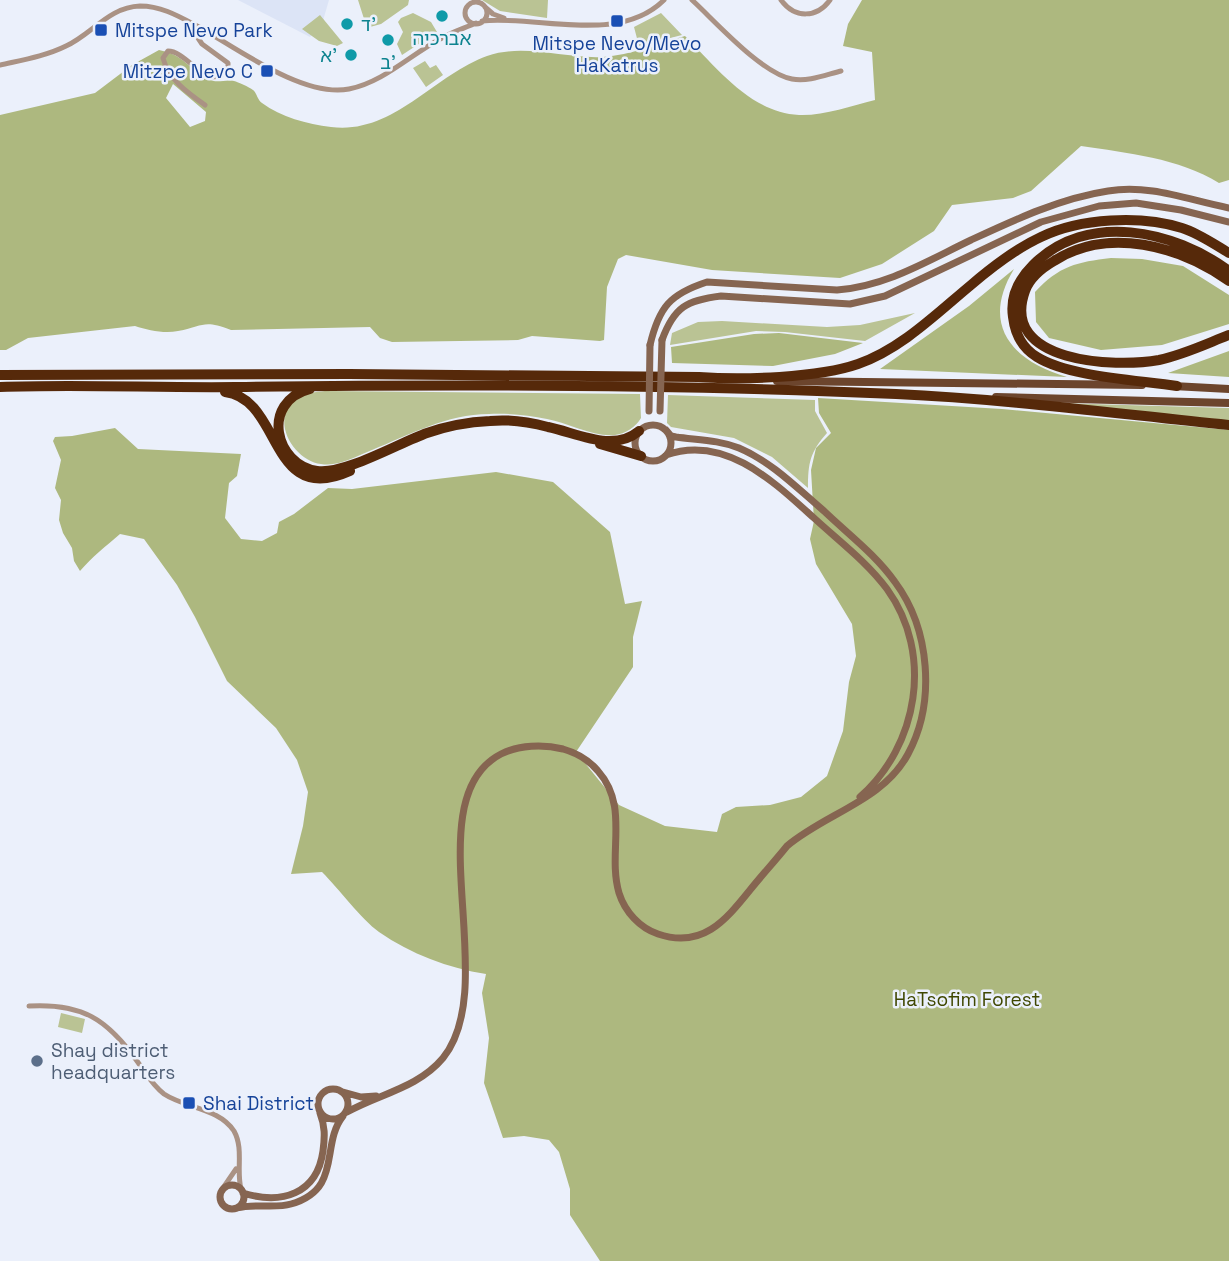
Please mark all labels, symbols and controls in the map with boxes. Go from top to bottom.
marker: אברכיה [434,8,450,24]
place label: ד' [361,12,376,37]
marker: Mitspe Nevo/Mevo HaKatrus [609,13,625,29]
marker: ד' [339,16,355,32]
place label: Mitspe Nevo Park [115,18,273,43]
marker: Mitspe Nevo Park [93,22,109,38]
place label: אברכיה [413,26,471,51]
place label: Mitspe Nevo/Mevo HaKatrus [533,31,701,78]
marker: ב' [380,32,396,48]
place label: א' [320,43,337,68]
marker: א' [343,47,359,63]
place label: ב' [380,50,396,75]
place label: Mitzpe Nevo C [123,59,253,84]
marker: Mitzpe Nevo C [259,63,275,79]
park label: HaTsofim Forest [894,987,1040,1012]
place label: Shay district headquarters [51,1038,175,1085]
marker: Shay district headquarters [29,1053,45,1069]
place label: Shai District [203,1091,314,1116]
marker: Shai District [181,1095,197,1111]

